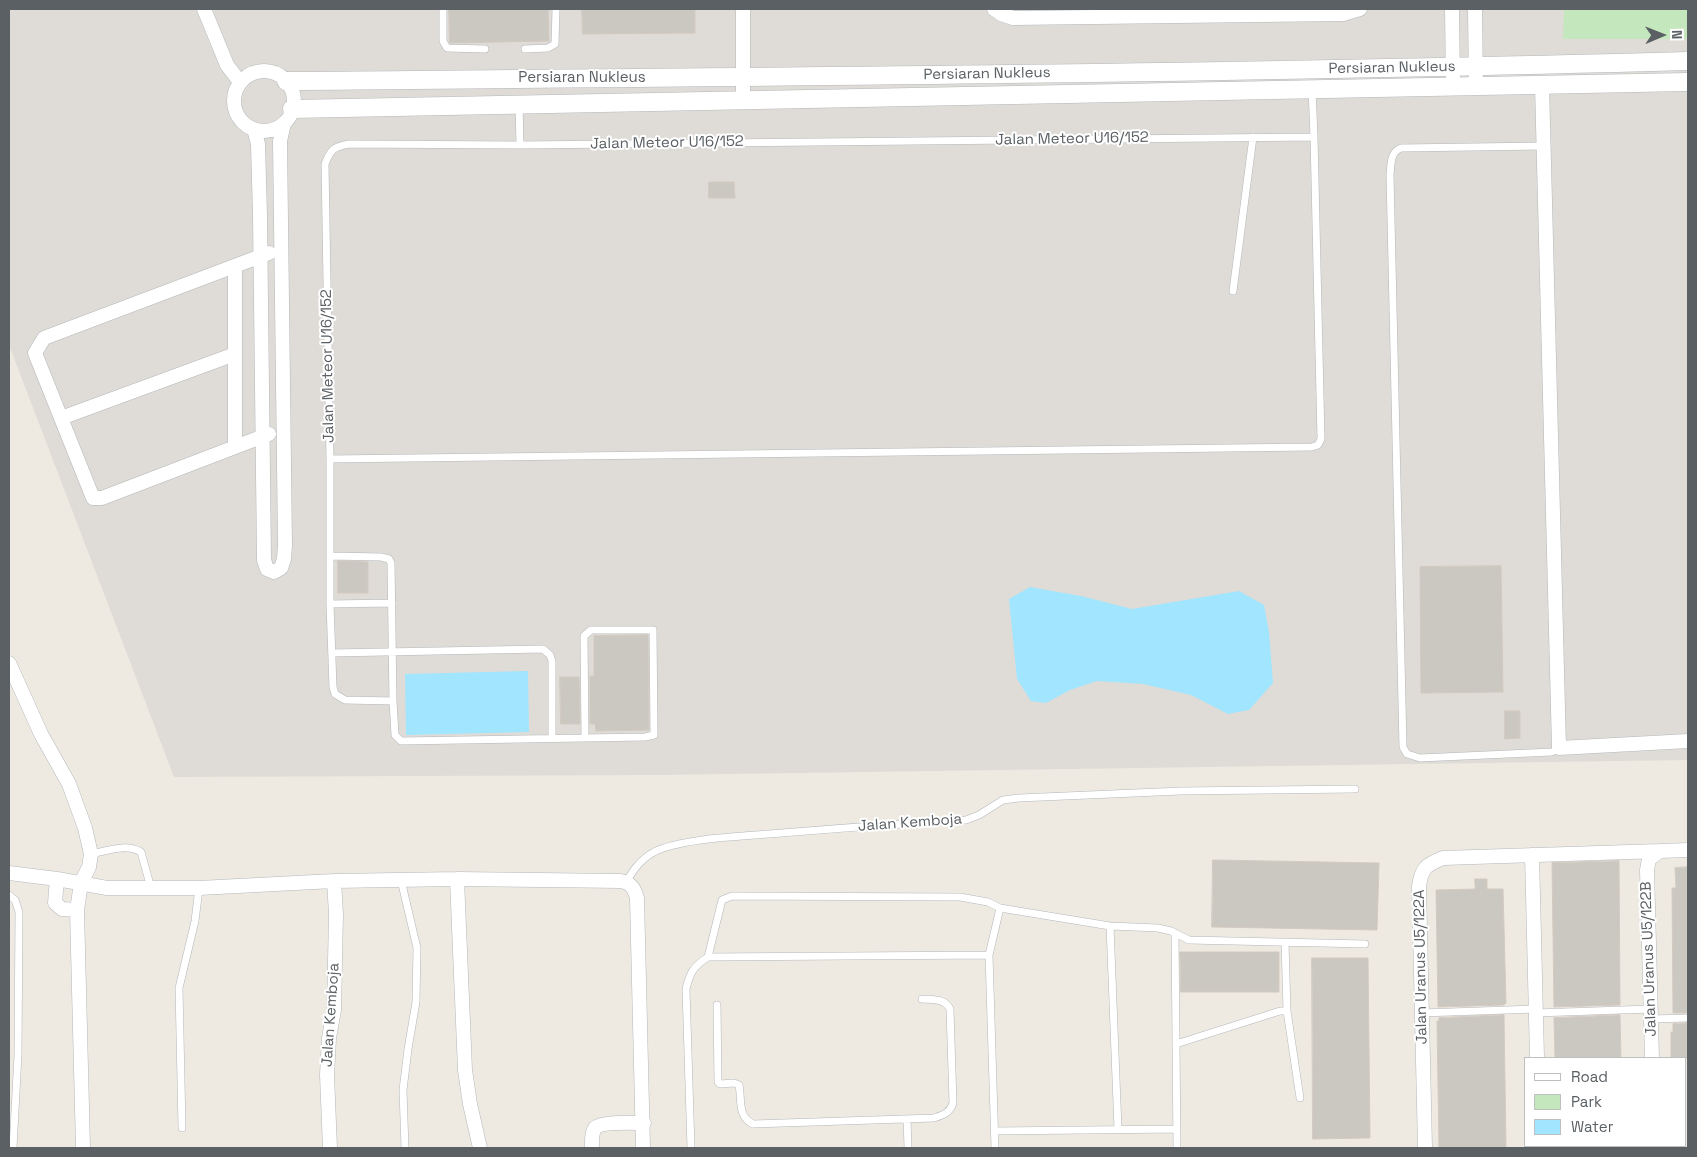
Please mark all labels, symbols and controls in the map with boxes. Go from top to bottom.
north arrow [1637,10,1687,60]
text: N [1668,30,1686,40]
street label: Persiaran Nukleus [1328,58,1456,78]
street label: Persiaran Nukleus [923,64,1051,84]
street label: Persiaran Nukleus [518,69,646,87]
street label: Jalan Meteor U16/152 [995,129,1149,149]
street label: Jalan Meteor U16/152 [590,133,744,153]
street label: Jalan Meteor U16/152 [318,289,338,443]
street label: Jalan Kemboja [857,810,963,836]
street label: Jalan Uranus U5/122B [1637,881,1661,1037]
street label: Jalan Uranus U5/122A [1411,889,1431,1045]
street label: Jalan Kemboja [318,962,344,1068]
legend [1524,1057,1687,1147]
text: Road [1571,1067,1608,1086]
text: Park [1571,1092,1602,1111]
text: Water [1571,1117,1613,1136]

